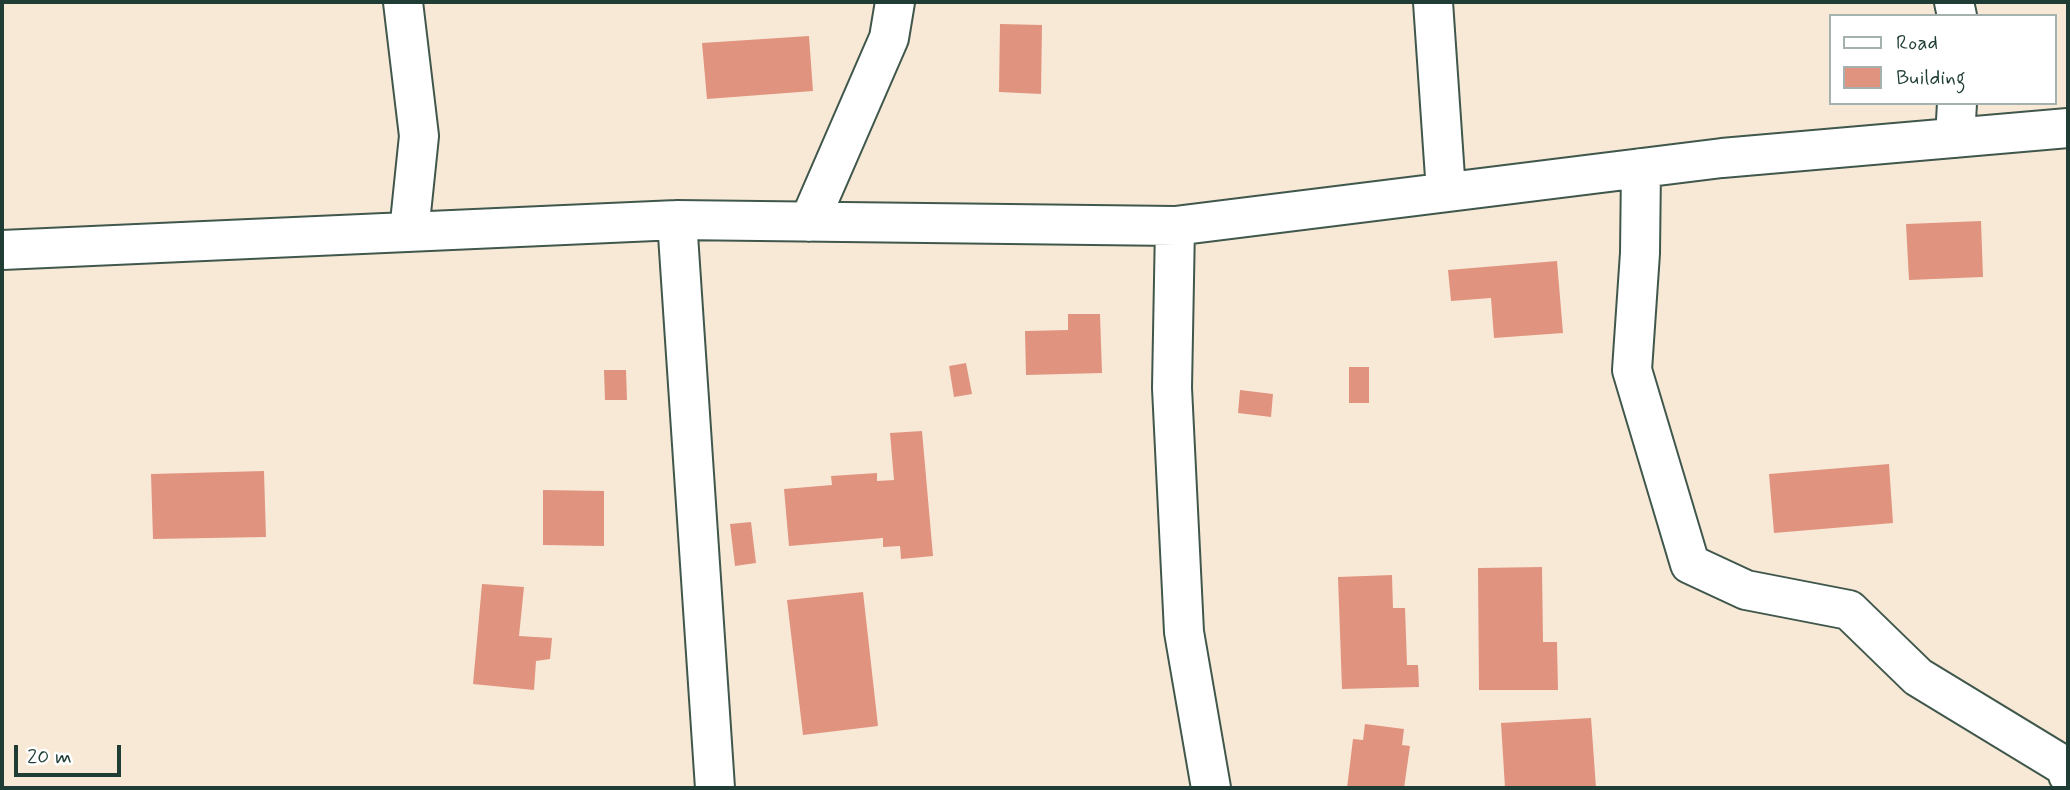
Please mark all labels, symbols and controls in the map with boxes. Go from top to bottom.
legend [1828,14,2056,105]
text: Road [1896,29,1938,57]
text: Building [1896,64,1966,92]
scale bar [18,730,124,774]
text: 20 m [27,743,72,771]

